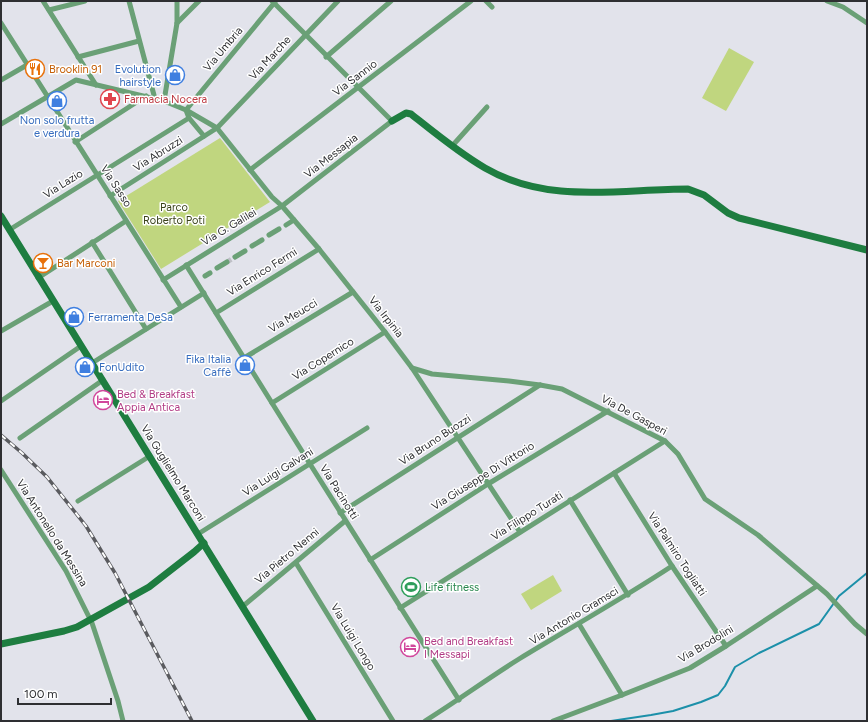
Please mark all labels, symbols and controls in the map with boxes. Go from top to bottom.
street label: Via Umbria [201,24,245,74]
street label: Via Marche [246,33,294,83]
street label: Via Sannio [330,57,380,99]
restaurant icon: Brooklin 91 [24,58,46,80]
place label: Brooklin 91 [49,63,102,76]
place label: Evolution hairstyle [115,63,161,89]
shop icon: Evolution hairstyle [164,64,186,86]
pharmacy icon: Farmacia Nocera [99,88,121,110]
shop icon: Non solo frutta e verdura [46,90,68,112]
place label: Farmacia Nocera [124,93,207,106]
place label: Non solo frutta e verdura [20,114,94,140]
street label: Via Messapia [302,131,360,181]
street label: Via Abruzzi [131,134,185,174]
street label: Via Sasso [98,163,134,209]
street label: Via Lazio [41,167,85,201]
park label: Parco Roberto Potì [143,201,205,227]
street label: Via G. Galilei [199,206,259,248]
street label: Via Enrico Fermi [225,245,299,299]
bar icon: Bar Marconi [32,252,54,274]
place label: Bar Marconi [57,257,115,270]
street label: Via Irpinia [366,294,406,340]
street label: Via Meucci [266,296,320,336]
shop icon: Ferramenta DeSa [63,306,85,328]
place label: Ferramenta DeSa [88,311,173,324]
street label: Via Copernico [290,335,356,383]
place label: Fika Italia Caffè [186,353,231,379]
shop icon: Fika Italia Caffè [234,354,256,376]
shop icon: FonUdito [74,356,96,378]
place label: FonUdito [99,361,145,374]
place label: Bed & Breakfast Appia Antica [117,388,195,414]
hotel icon: Bed & Breakfast Appia Antica [92,389,114,411]
street label: Via De Gasperi [599,392,669,438]
street label: Via Bruno Buozzi [397,412,473,468]
street label: Via Guglielmo Marconi [138,423,208,523]
street label: Via Giuseppe Di Vittorio [429,439,537,513]
street label: Via Luigi Galvani [240,445,316,499]
street label: Via Pacinotti [317,462,361,522]
street label: Via Antonello da Messina [14,477,90,589]
street label: Via Filippo Turati [489,489,565,543]
street label: Via Palmiro Togliatti [645,510,709,598]
street label: Via Pietro Nenni [252,525,322,587]
sports icon: Life fitness [400,576,422,598]
place label: Life fitness [425,581,479,594]
street label: Via Antonio Gramsci [527,584,621,648]
street label: Via Luigi Longo [328,601,378,673]
street label: Via Brodolini [676,623,736,665]
place label: Bed and Breakfast I Messapi [424,635,513,661]
hotel icon: Bed and Breakfast I Messapi [399,636,421,658]
scale bar [18,680,111,706]
text: 100 m [24,687,58,701]

